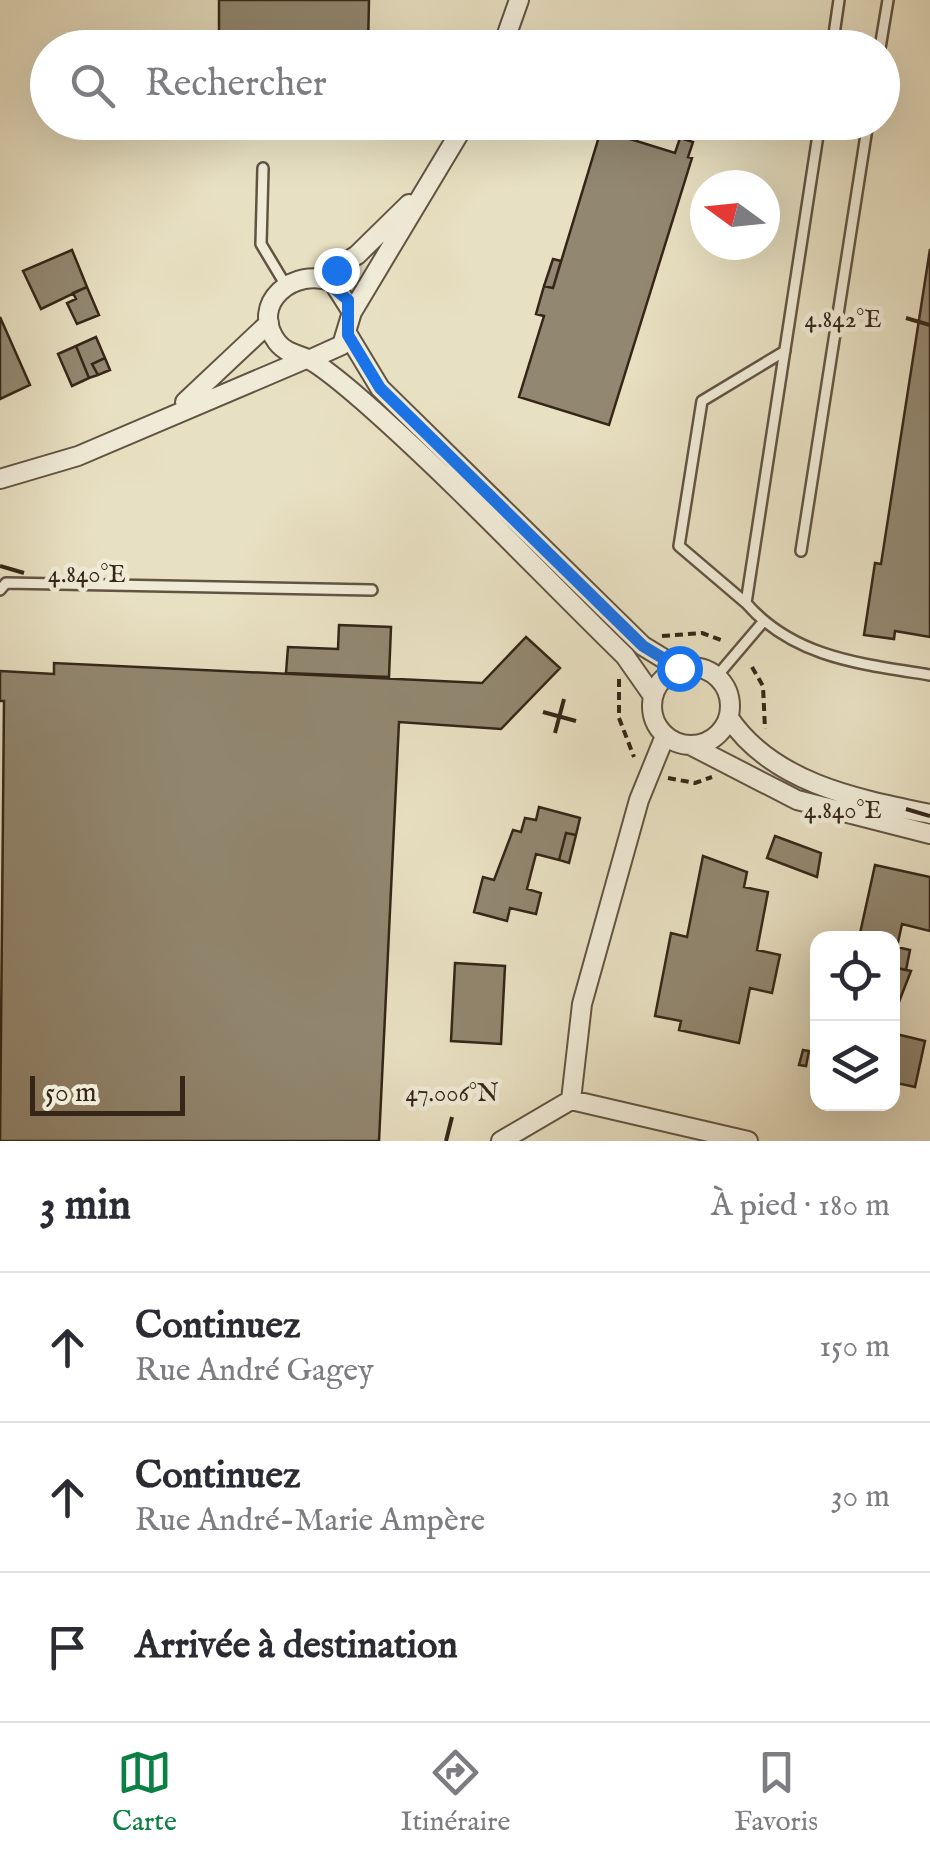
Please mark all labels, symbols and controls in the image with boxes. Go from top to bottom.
search box [30,30,900,140]
icon: search [65,58,120,113]
text: Rechercher [145,61,327,109]
north arrow [690,170,780,260]
route end [314,248,360,294]
text: 4.842°E [804,304,882,336]
text: 4.840°E [48,559,126,591]
route start [657,646,703,692]
text: 4.840°E [804,795,882,827]
map controls [810,931,900,1111]
button: locate [810,931,900,1021]
button: layers [810,1021,900,1111]
scale bar [30,1071,185,1116]
text: 50 m [45,1076,97,1111]
text: 47.006°N [405,1078,499,1110]
text: 3 min [40,1180,131,1233]
text: À pied · 180 m [711,1186,890,1227]
text: Continuez [135,1303,301,1351]
icon: ahead [40,1320,95,1375]
text: 150 m [819,1327,890,1368]
text: Rue André Gagey [135,1351,374,1392]
text: Continuez [135,1453,301,1501]
icon: ahead [40,1470,95,1525]
text: 30 m [831,1477,890,1518]
text: Rue André-Marie Ampère [135,1501,485,1542]
icon: arrive [40,1620,95,1675]
text: Arrivée à destination [135,1623,458,1671]
tab: Carte [112,1745,177,1840]
tab: Itinéraire [401,1745,510,1840]
tab: Favoris [734,1745,818,1840]

